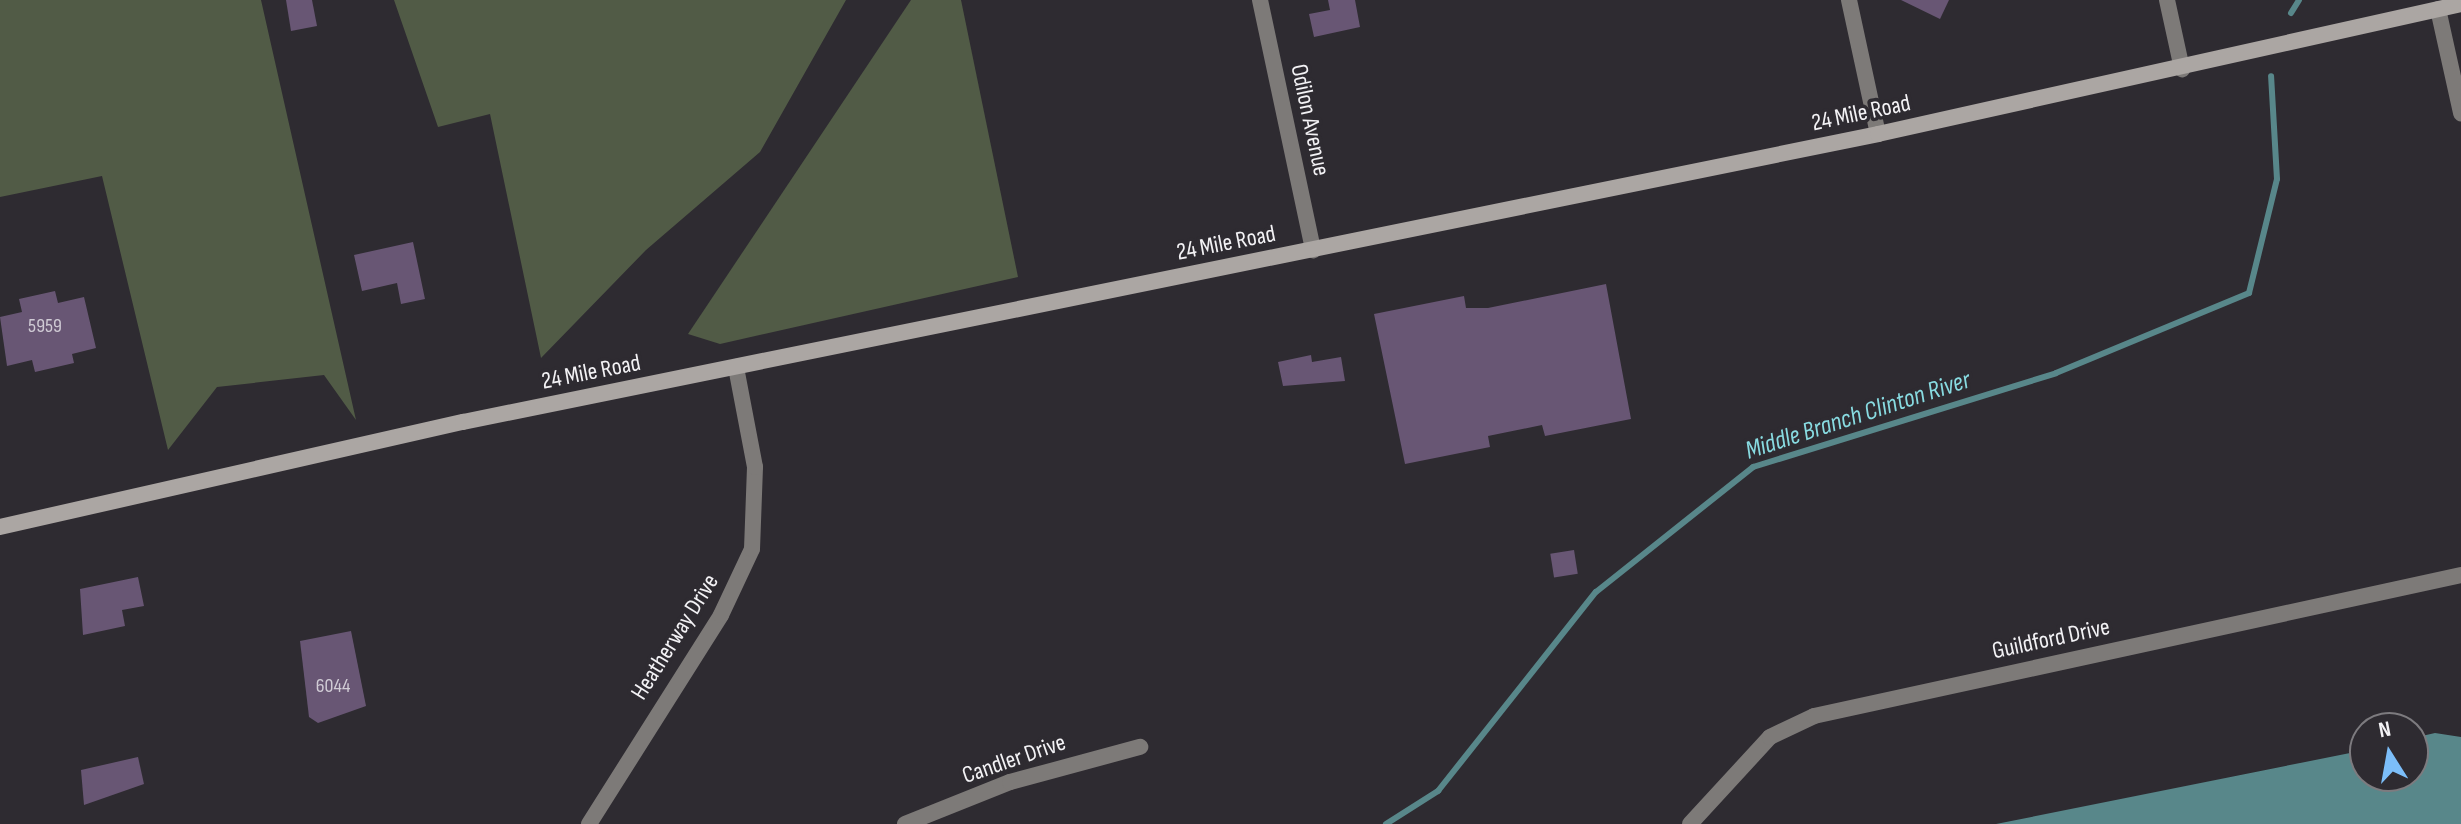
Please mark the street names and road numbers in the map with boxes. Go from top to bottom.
street label: Odilon Avenue [1284,61,1336,179]
street label: 24 Mile Road [1809,88,1913,138]
street label: 24 Mile Road [1174,219,1278,267]
street label: 24 Mile Road [539,348,643,396]
street label: Heatherway Drive [625,569,725,705]
street label: Guildford Drive [1990,612,2112,666]
street label: Candler Drive [959,728,1069,790]

